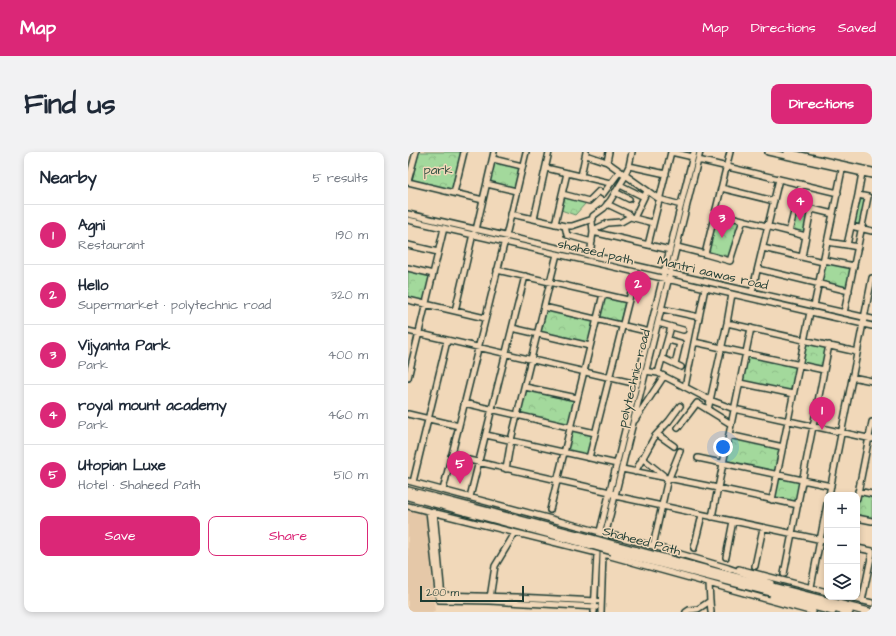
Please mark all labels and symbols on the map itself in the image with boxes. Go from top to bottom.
park label: park [423,161,453,179]
pin: 4 [787,188,813,221]
pin: 3 [709,205,735,238]
street label: shaheed path [556,234,636,270]
street label: Mantri aawas road [656,251,770,295]
pin: 2 [625,271,651,304]
street label: polytechnic road [613,327,656,429]
pin: 1 [809,397,835,430]
your location [713,437,733,457]
pin: 5 [447,451,473,484]
street label: Shaheed Path [601,522,683,560]
scale bar [420,584,524,603]

